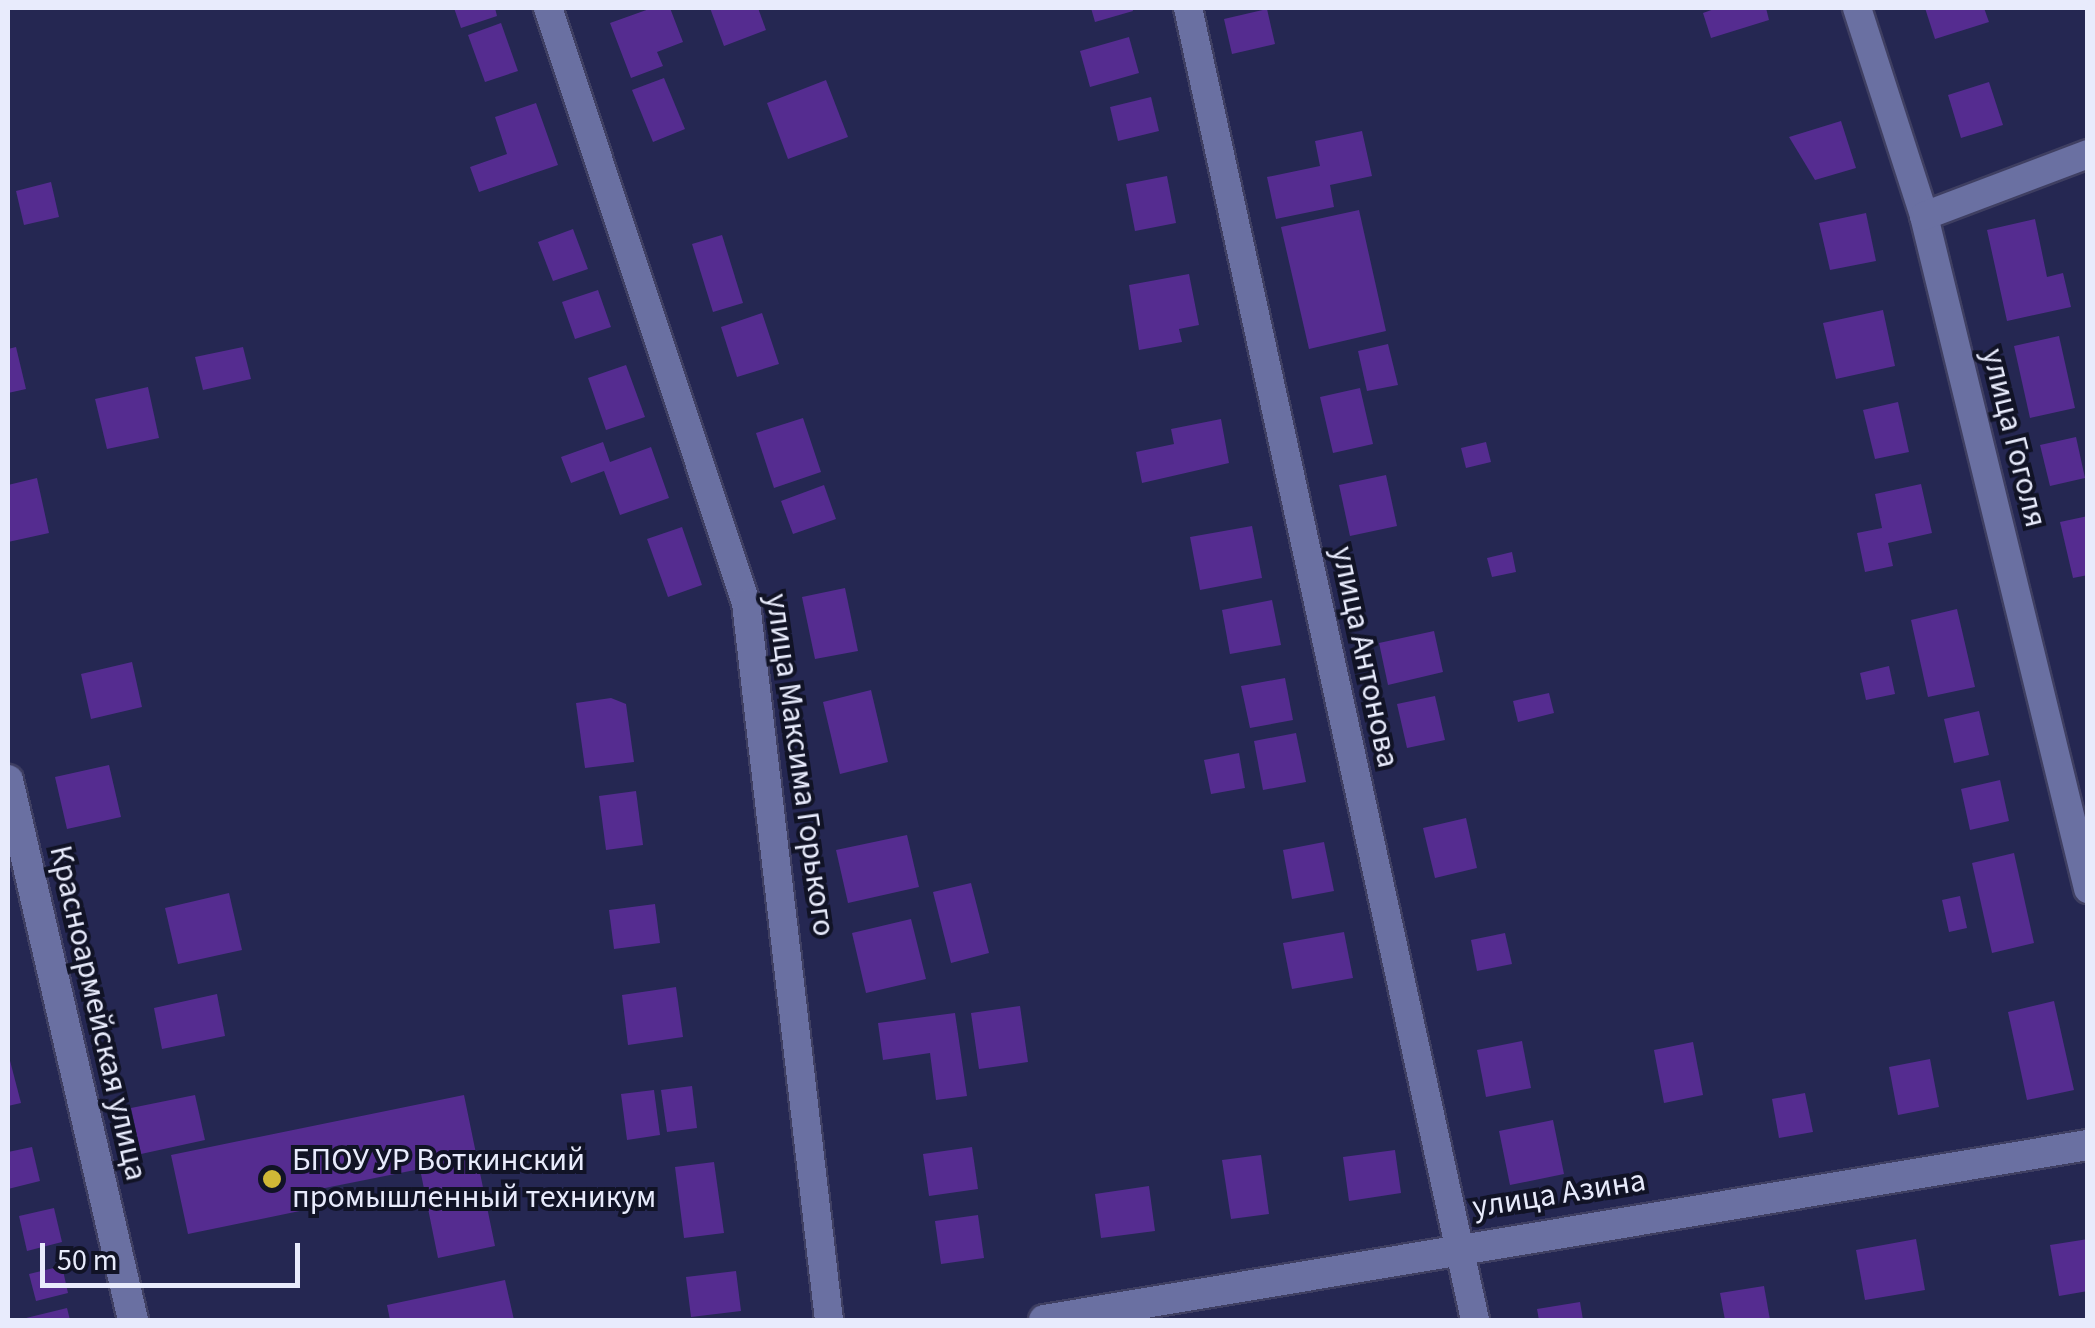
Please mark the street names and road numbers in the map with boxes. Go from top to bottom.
street label: улица Гоголя [1973,345,2055,531]
street label: улица Антонова [1323,543,1407,771]
street label: улица Максима Горького [757,591,843,939]
street label: Красноармейская улица [41,842,155,1184]
street label: улица Азина [1470,1161,1648,1227]

